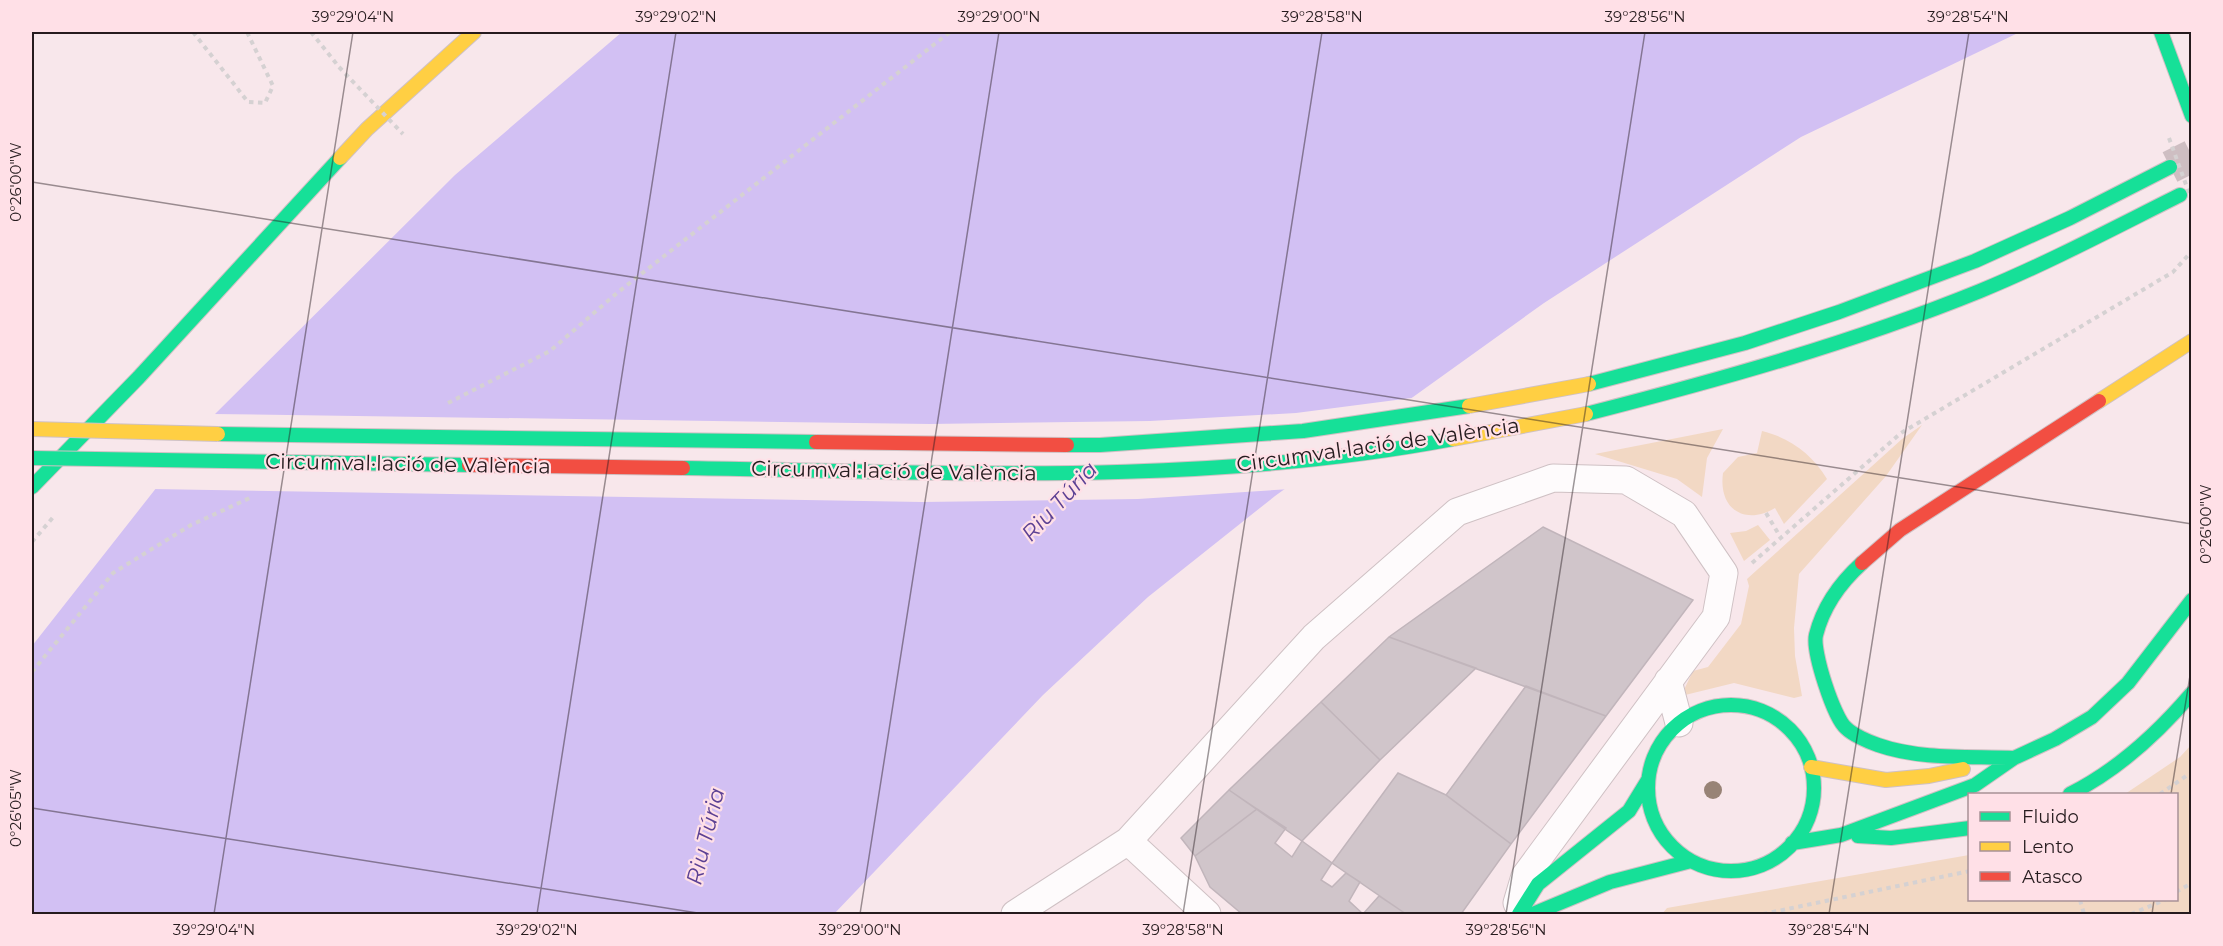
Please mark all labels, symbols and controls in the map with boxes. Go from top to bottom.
text: 39°29'04"N [312,7,394,26]
text: 39°29'02"N [635,7,717,26]
text: 39°29'00"N [957,7,1041,26]
text: 39°28'58"N [1281,7,1363,26]
text: 39°28'56"N [1605,7,1685,26]
text: 39°28'54"N [1927,7,2009,26]
text: 0°26'00"W [6,142,25,222]
street label: Circumval·lació de València [1235,412,1521,477]
street label: Circumval·lació de València [265,449,551,478]
street label: Circumval·lació de València [751,456,1037,485]
water label: Riu Túria [1016,456,1103,547]
text: 0°26'00"W [2196,484,2215,564]
text: 0°26'05"W [6,769,25,847]
water label: Riu Túria [680,785,731,887]
legend [1968,793,2178,901]
text: Fluido [2022,806,2079,828]
text: Lento [2022,836,2074,858]
text: Atasco [2022,866,2082,888]
text: 39°29'04"N [173,920,255,939]
text: 39°29'02"N [496,920,578,939]
text: 39°29'00"N [818,920,902,939]
text: 39°28'58"N [1142,920,1224,939]
text: 39°28'56"N [1466,920,1546,939]
text: 39°28'54"N [1788,920,1870,939]

